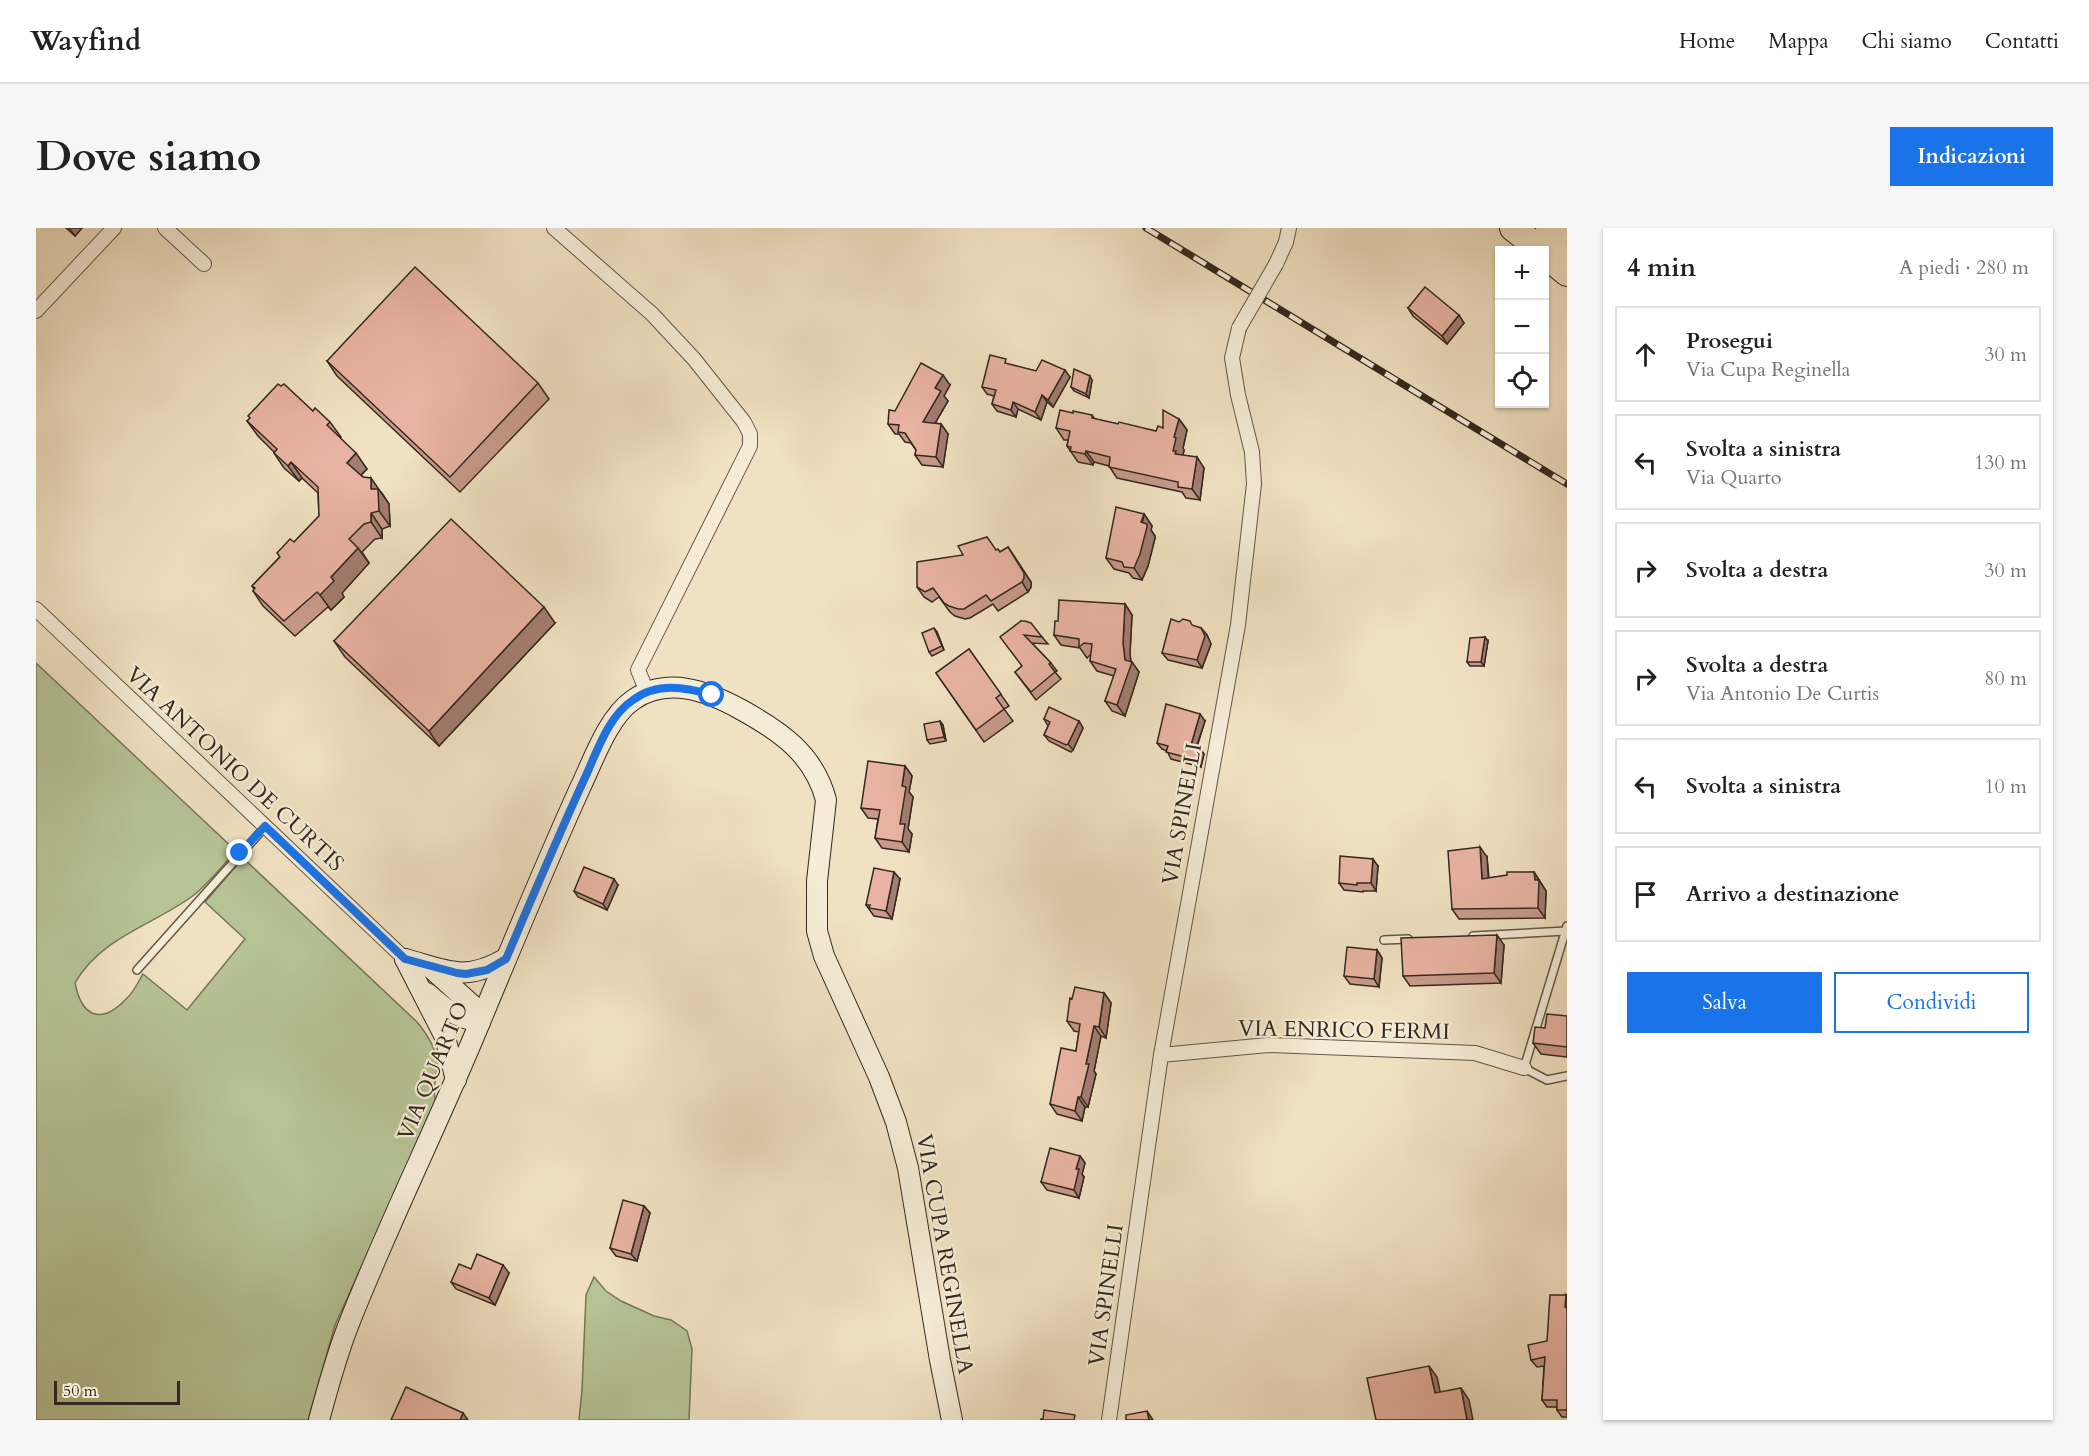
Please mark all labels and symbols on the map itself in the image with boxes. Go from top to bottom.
street label: VIA ANTONIO DE CURTIS [119,660,351,878]
route start [698,681,724,707]
street label: VIA SPINELLI [1155,741,1209,887]
route end [226,839,252,865]
street label: VIA QUARTO [390,997,476,1145]
street label: VIA ENRICO FERMI [1238,1013,1450,1047]
street label: VIA CUPA REGINELLA [909,1132,981,1377]
street label: VIA SPINELLI [1081,1222,1131,1368]
scale bar [54,1378,180,1406]

